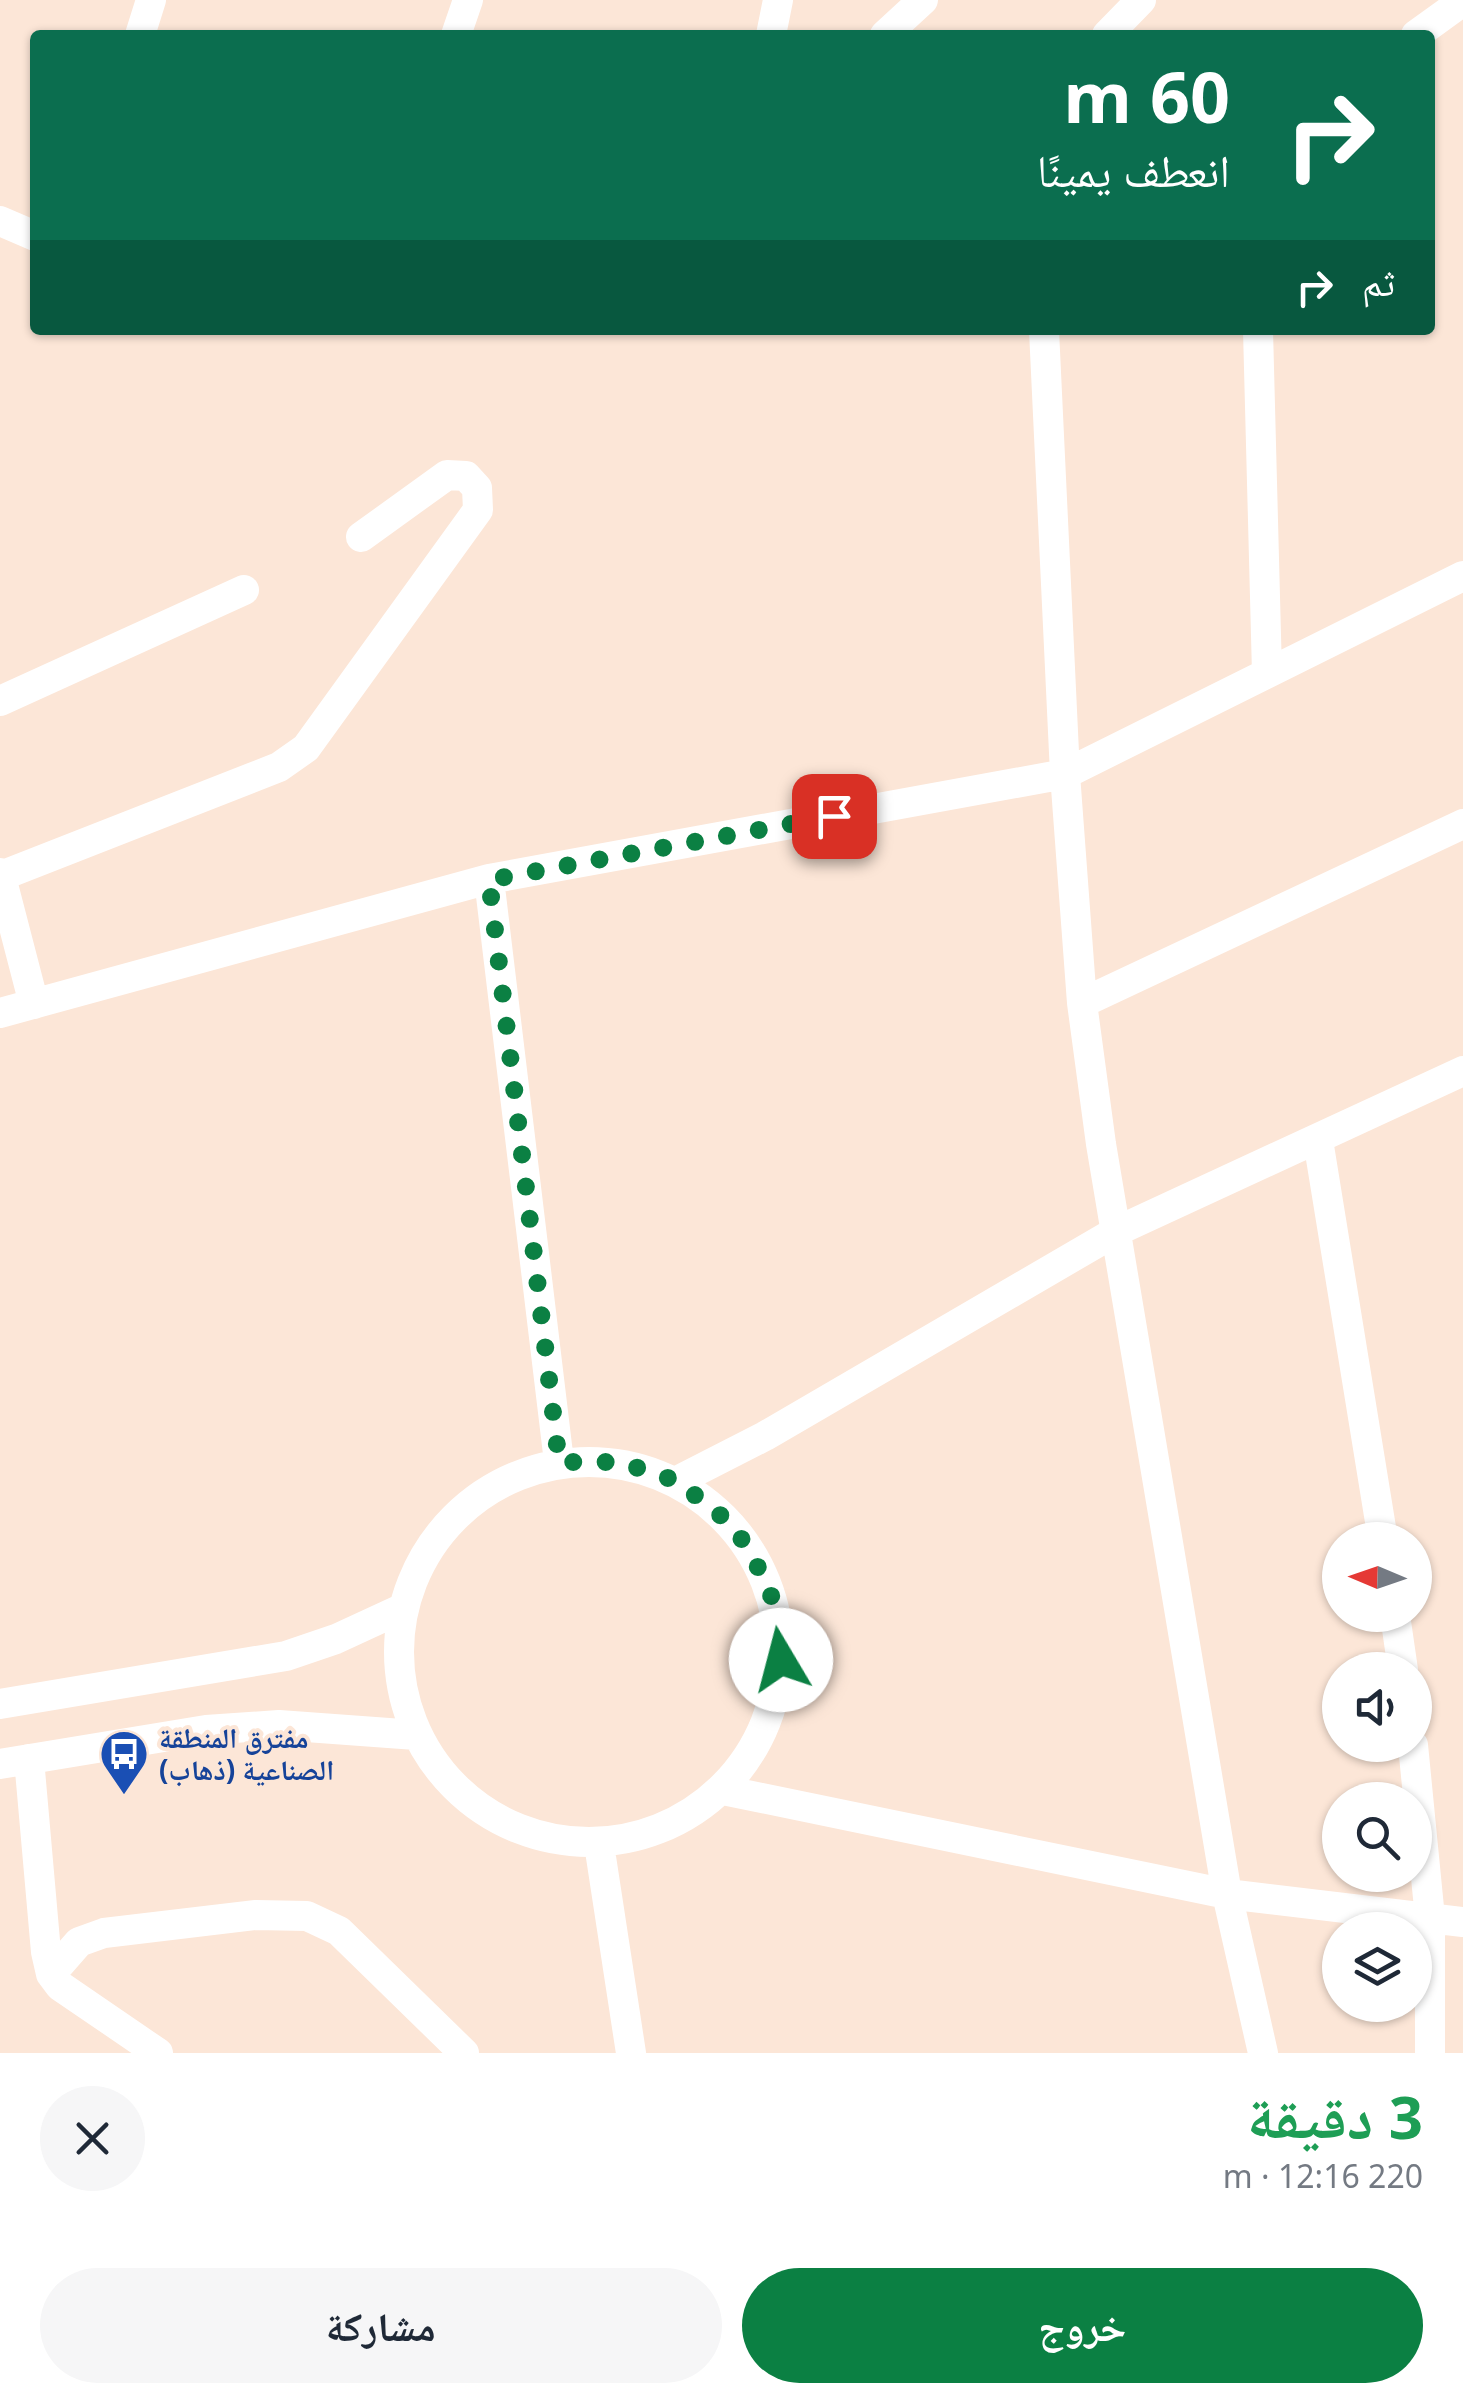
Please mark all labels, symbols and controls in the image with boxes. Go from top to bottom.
text: 60 m [1063,48,1230,144]
icon: right [1265,70,1395,200]
text: انعطف يمينًا [1037,139,1230,200]
text: ثم [1362,255,1395,307]
icon: right [1287,260,1342,315]
pin [792,774,877,859]
icon: arrive [807,789,862,844]
north arrow [1322,1522,1432,1632]
map controls [1322,1522,1432,2022]
position arrow [729,1608,833,1712]
button: sound [1322,1652,1432,1762]
place label: مفترق المنطقة الصناعية (ذهاب) [159,1718,334,1788]
bus stop icon: مفترق المنطقة الصناعية (ذهاب) [98,1728,150,1796]
button: search [1322,1782,1432,1892]
button: layers [1322,1912,1432,2022]
text: 3 دقيقة [1247,2075,1423,2157]
button: close [40,2086,145,2191]
text: 220 m · 12:16 [1223,2154,1423,2197]
button: مشاركة [40,2268,722,2383]
button: خروج [742,2268,1423,2383]

